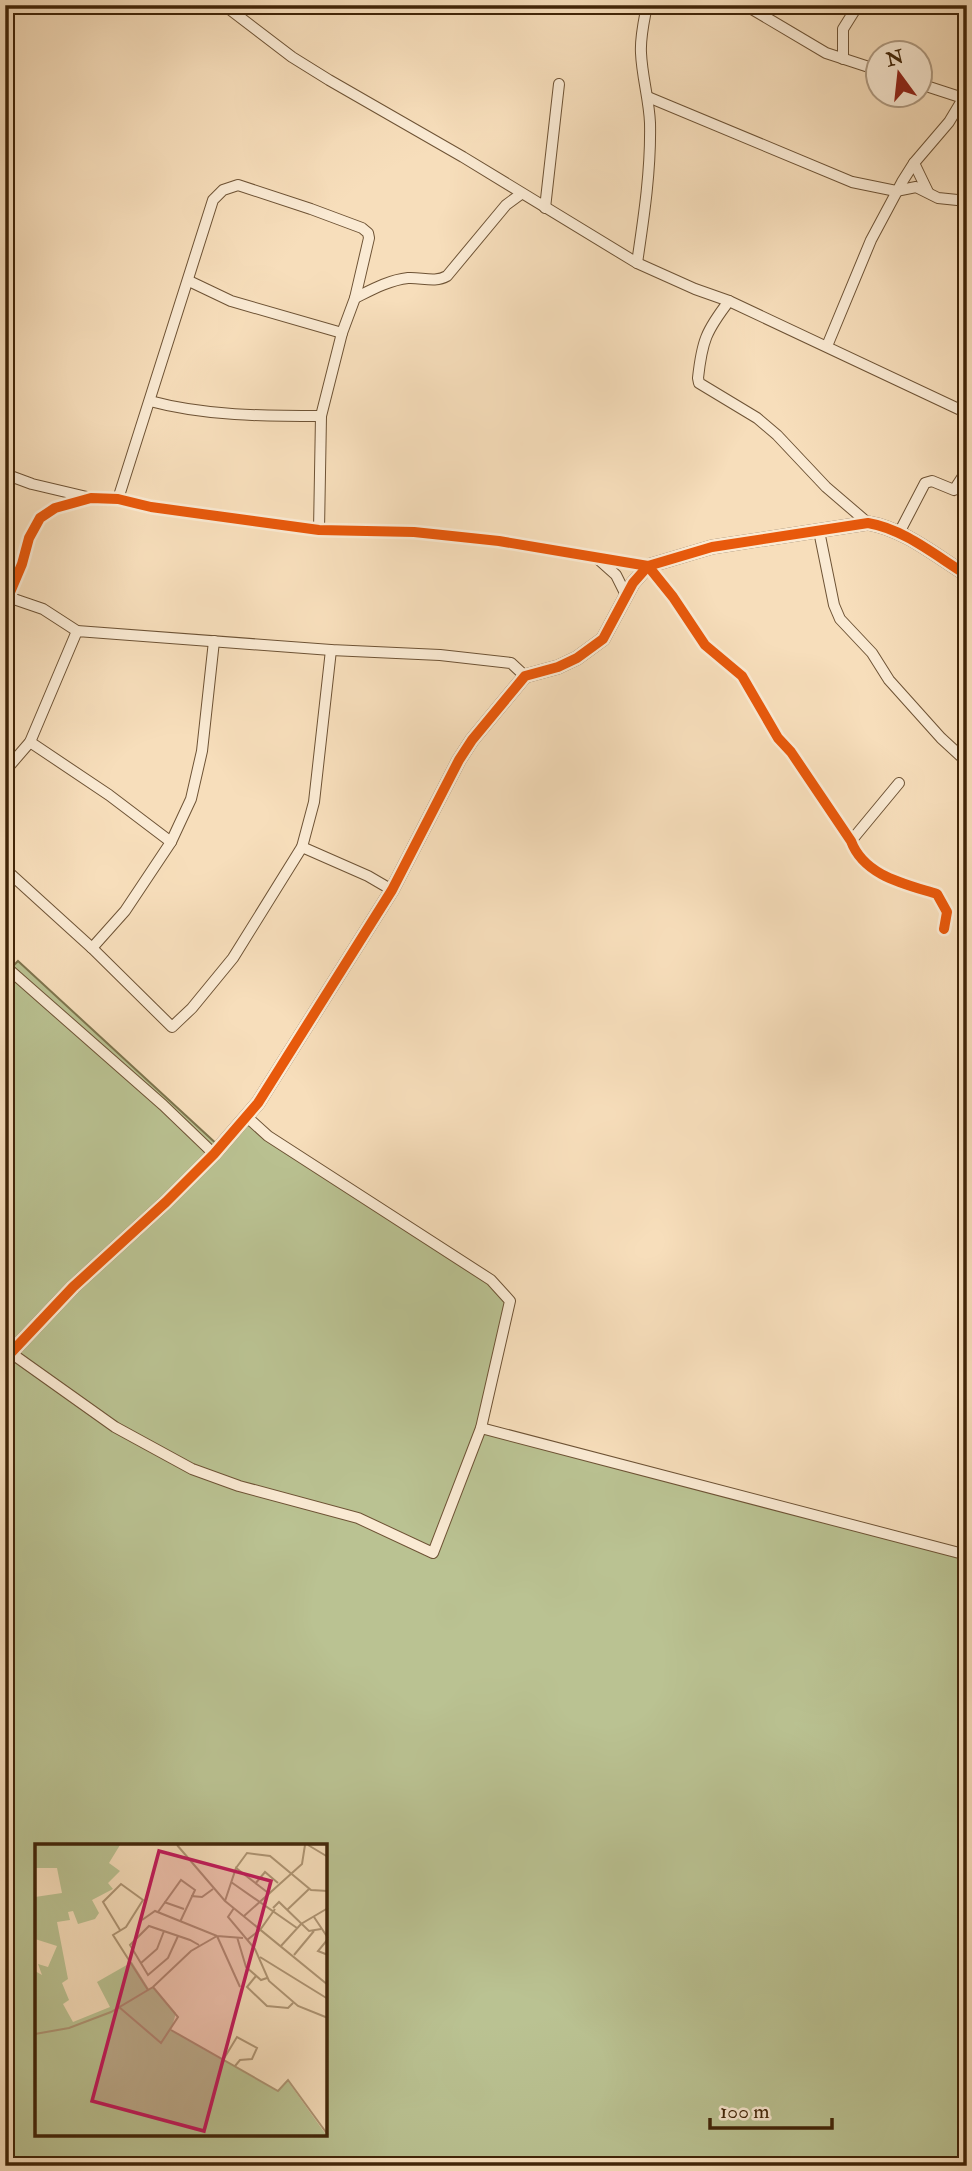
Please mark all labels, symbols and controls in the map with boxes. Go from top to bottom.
north arrow [864,38,934,108]
text: N [883,44,907,73]
inset map [35,1844,327,2136]
scale bar [710,2087,832,2131]
text: 100 m [720,2098,770,2125]

